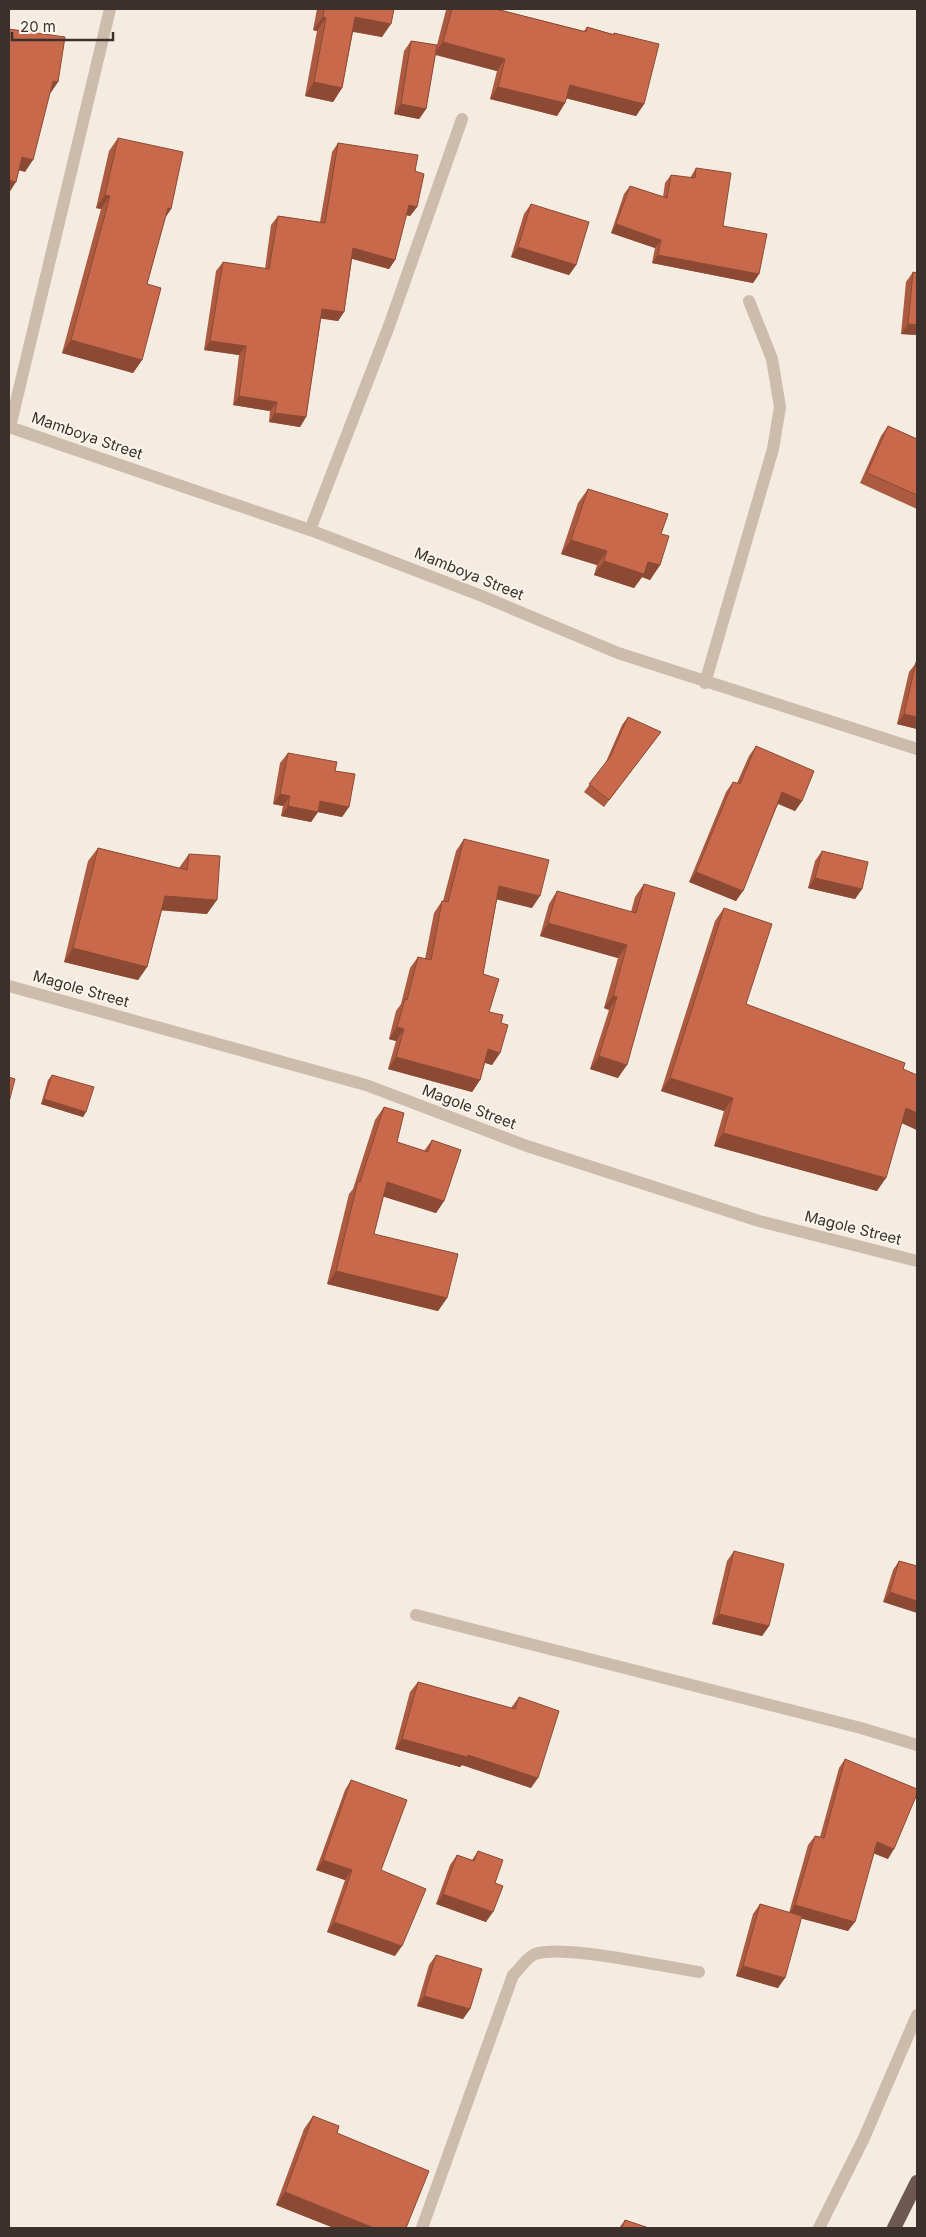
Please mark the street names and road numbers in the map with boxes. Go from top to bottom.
street label: Mamboya Street [29,408,145,463]
street label: Mamboya Street [412,543,527,604]
street label: Magole Street [31,966,131,1011]
street label: Magole Street [420,1080,519,1133]
street label: Magole Street [803,1206,904,1249]

